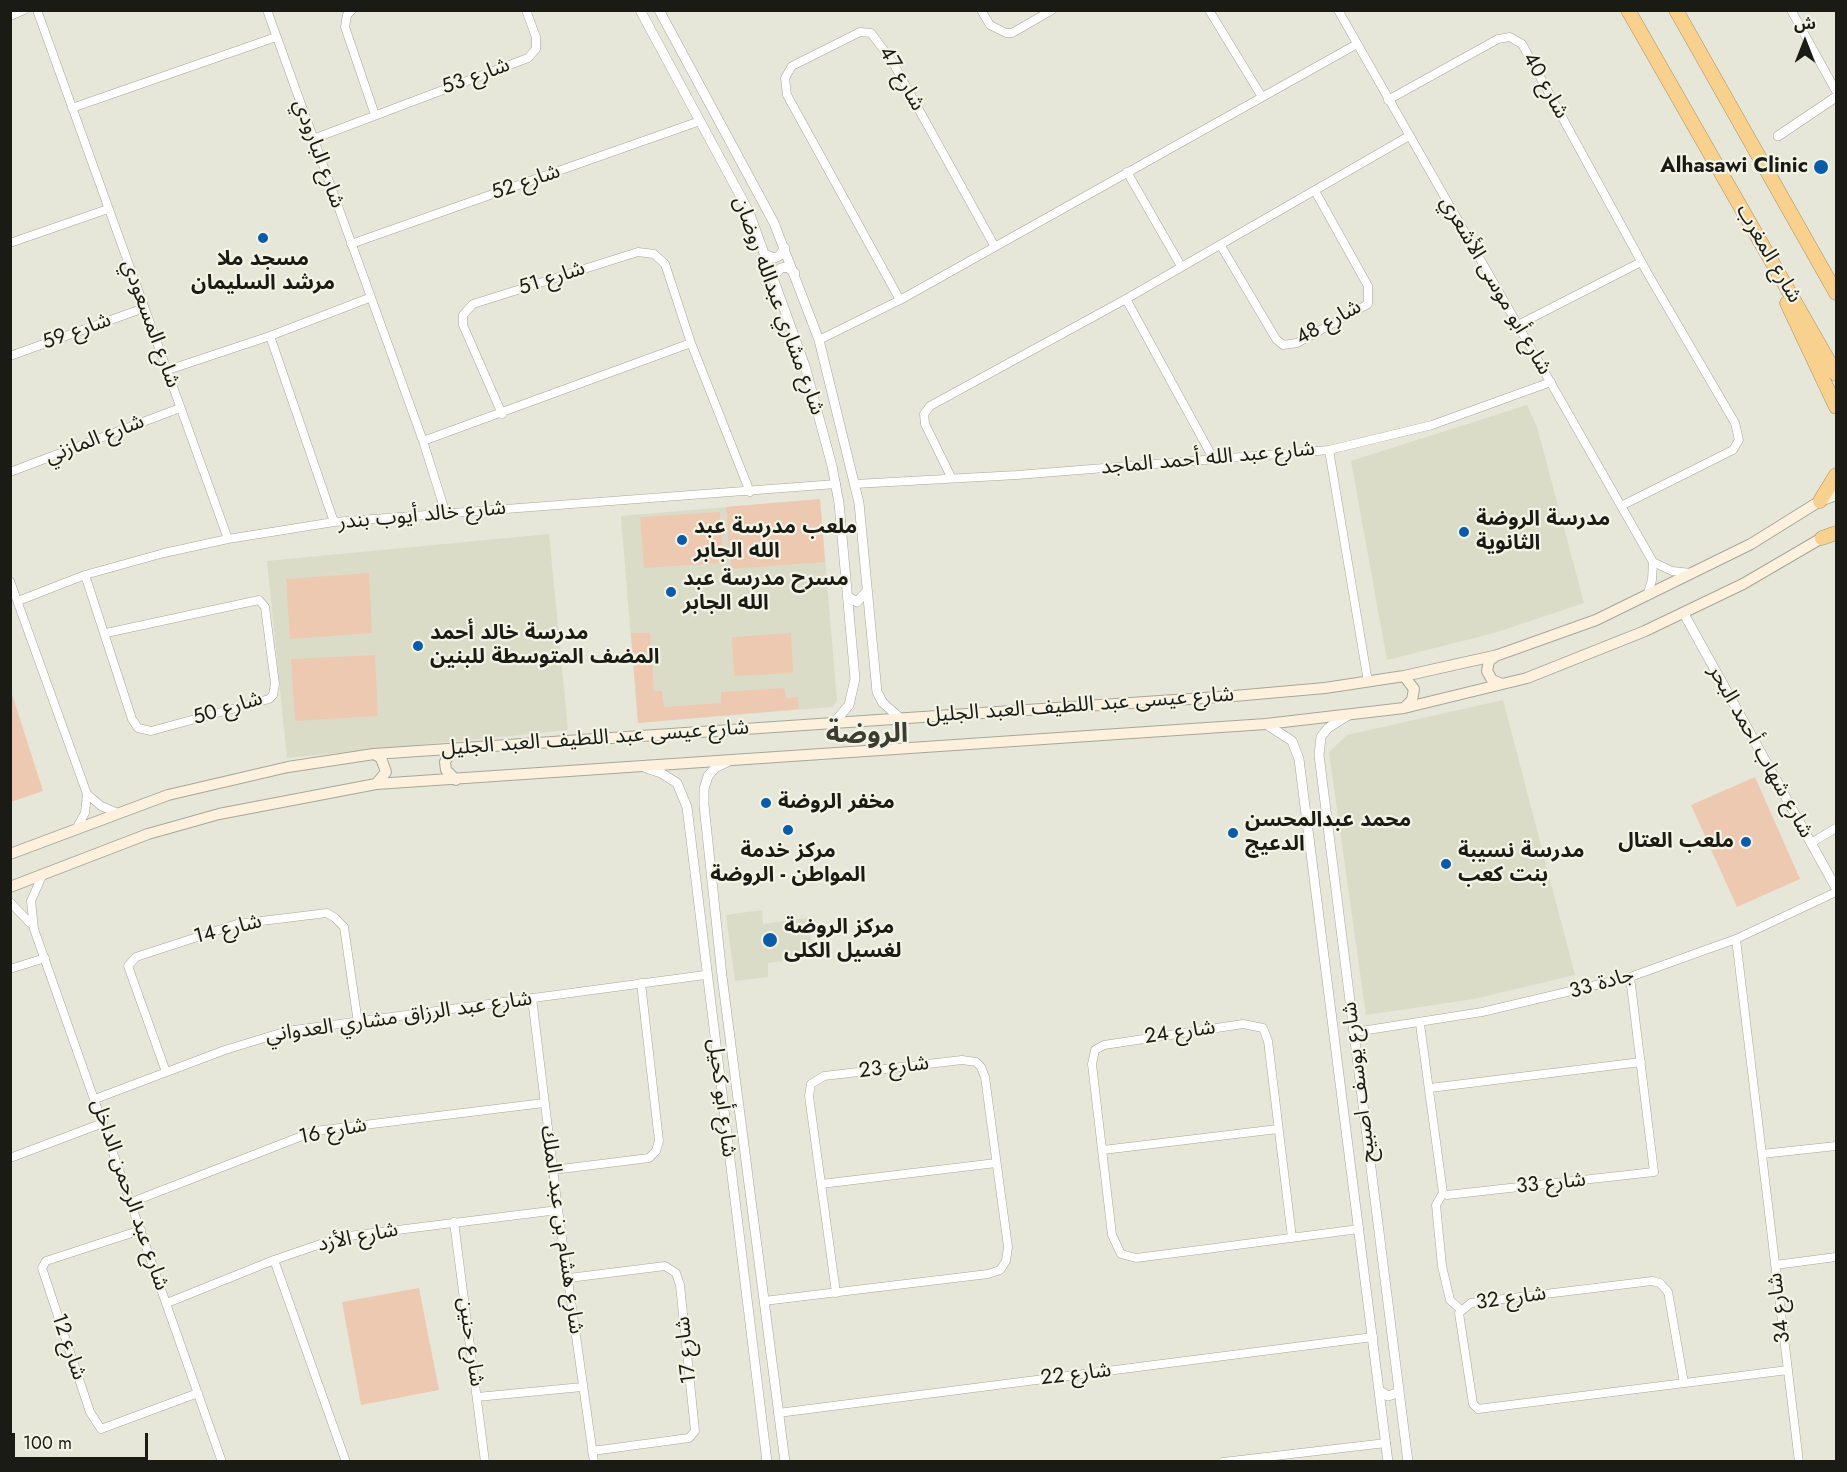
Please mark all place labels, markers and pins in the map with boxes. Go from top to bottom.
place label: Alhasawi Clinic [1660,154,1808,180]
marker: Alhasawi Clinic [1812,158,1830,176]
marker: مسجد ملا مرشد السليمان [256,231,270,245]
place label: مسجد ملا مرشد السليمان [191,247,335,297]
place label: مدرسة الروضة الثانوية [1476,507,1610,557]
place label: ملعب مدرسة عبد الله الجابر [694,515,857,565]
marker: مدرسة الروضة الثانوية [1457,525,1471,539]
marker: ملعب مدرسة عبد الله الجابر [675,533,689,547]
place label: مسرح مدرسة عبد الله الجابر [683,567,849,617]
marker: مسرح مدرسة عبد الله الجابر [664,585,678,599]
place label: مدرسة خالد أحمد المضف المتوسطة للبنين [430,621,660,671]
marker: مدرسة خالد أحمد المضف المتوسطة للبنين [411,639,425,653]
place label: مخفر الروضة [778,790,895,816]
marker: مخفر الروضة [759,796,773,810]
place label: محمد عبدالمحسن الدعيج [1245,808,1411,858]
marker: مركز خدمة المواطن - الروضة [781,823,795,837]
marker: محمد عبدالمحسن الدعيج [1226,826,1240,840]
place label: ملعب العتال [1618,829,1734,855]
marker: ملعب العتال [1739,835,1753,849]
place label: مركز خدمة المواطن - الروضة [710,839,866,889]
place label: مدرسة نسيبة بنت كعب [1458,839,1584,889]
marker: مدرسة نسيبة بنت كعب [1439,857,1453,871]
place label: مركز الروضة لغسيل الكلى [784,915,901,965]
marker: مركز الروضة لغسيل الكلى [761,931,779,949]

